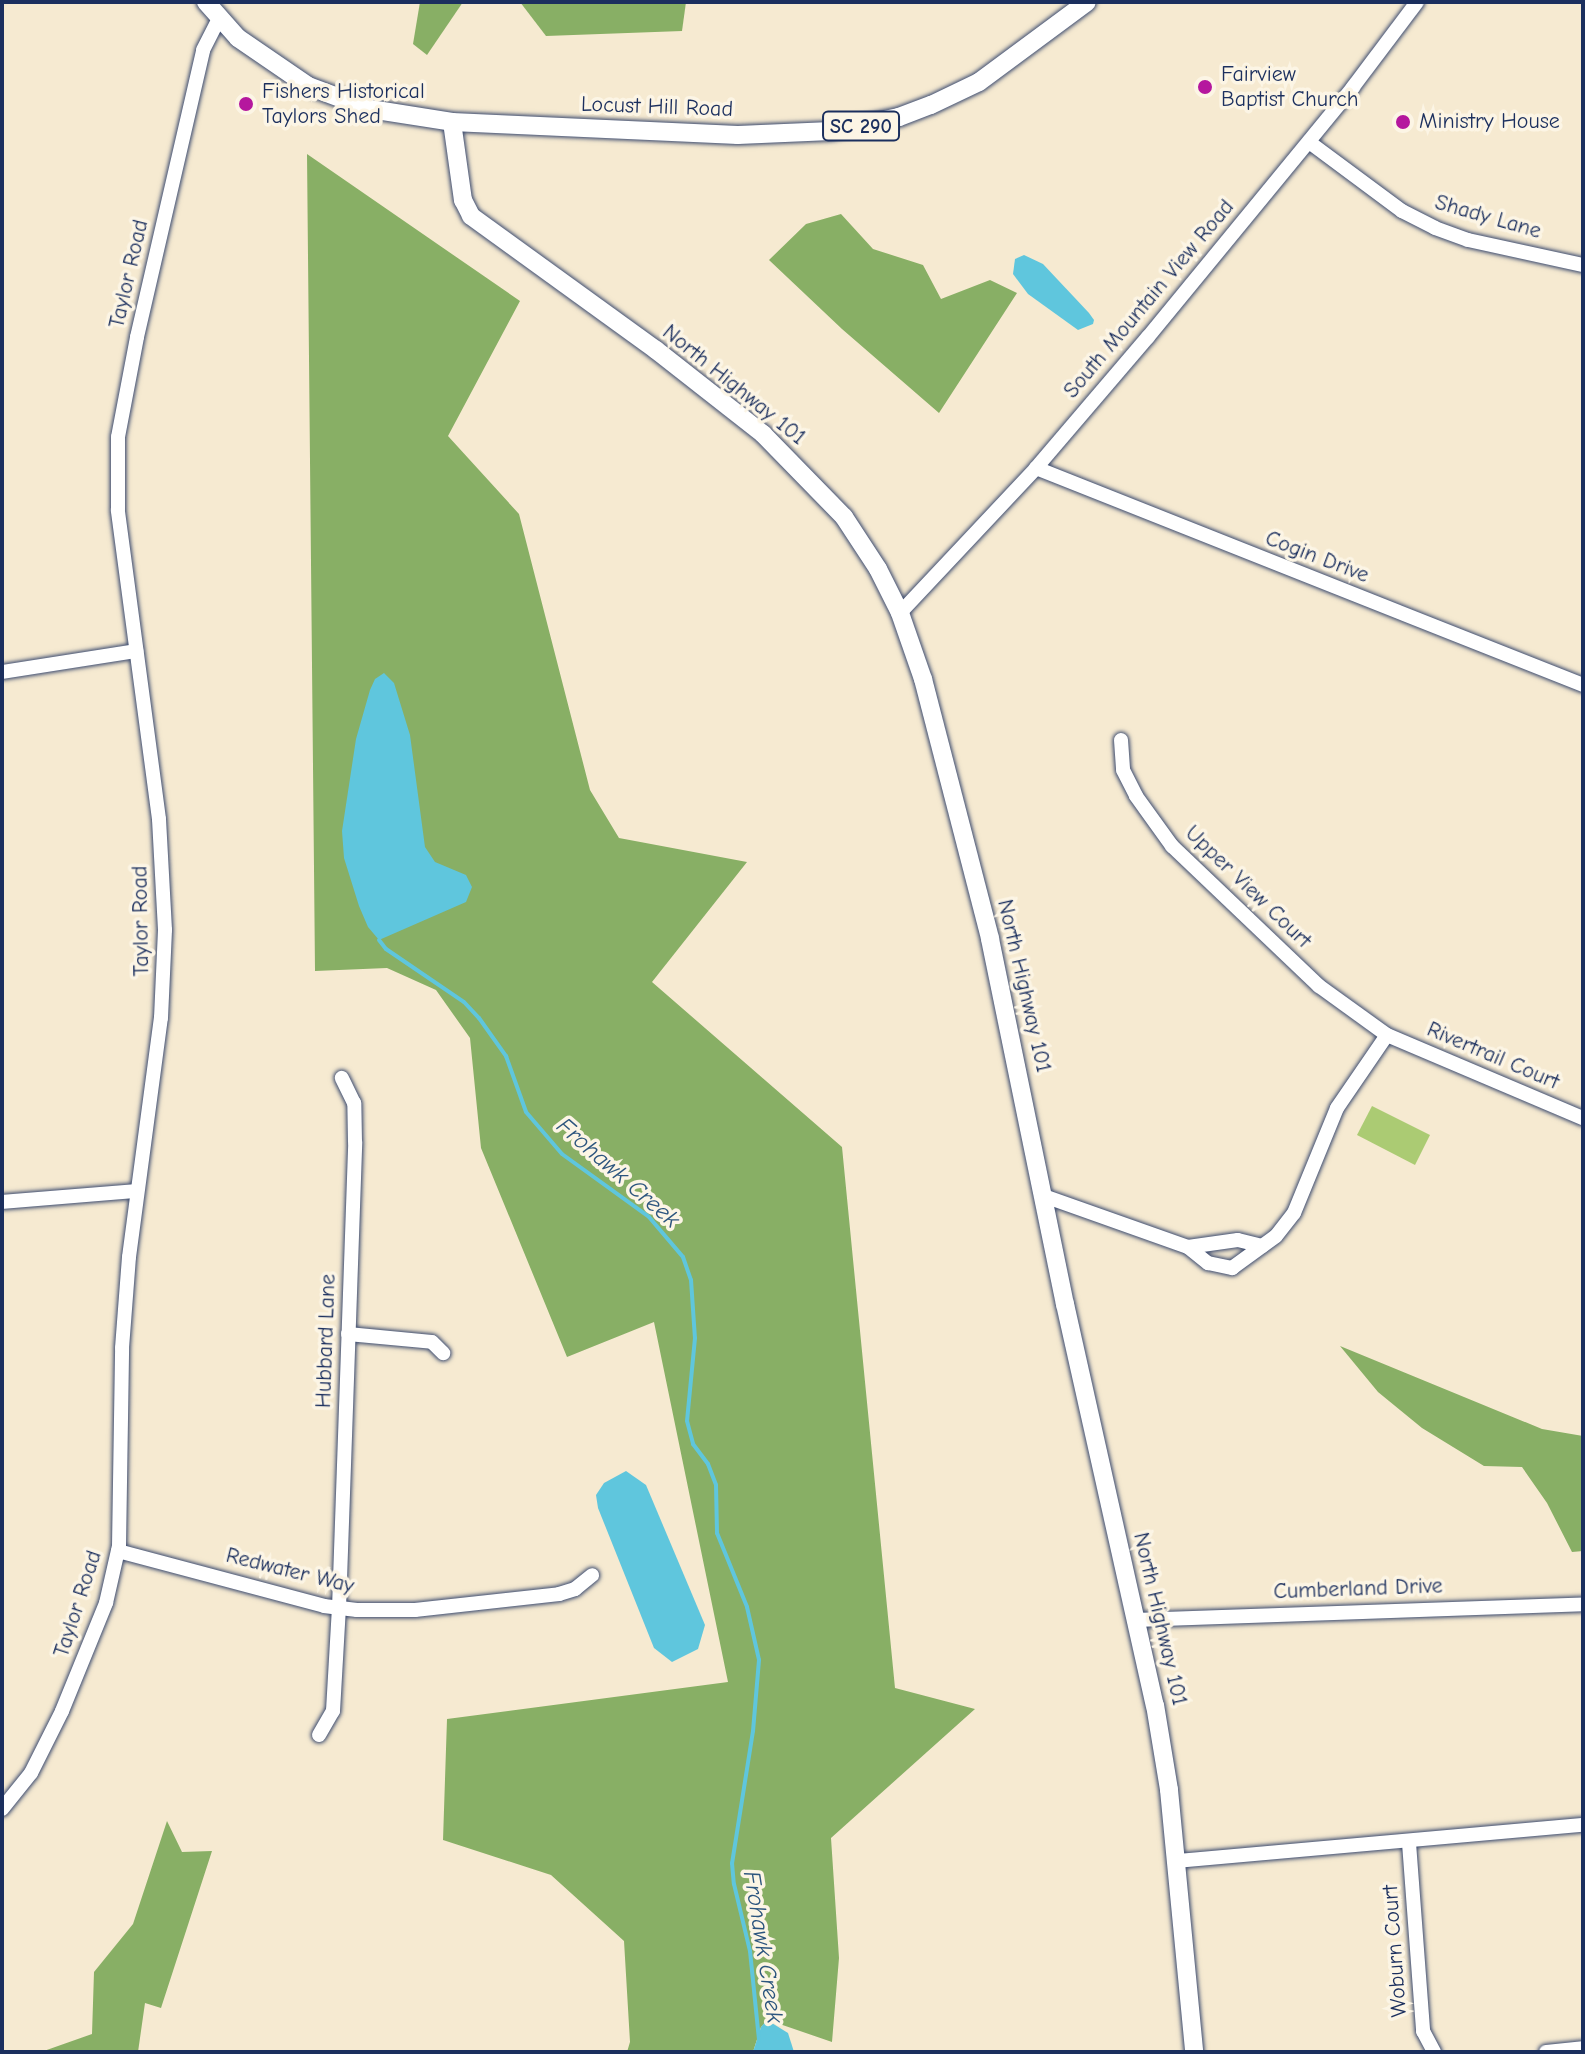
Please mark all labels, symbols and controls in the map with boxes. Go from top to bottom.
place label: Fairview Baptist Church [1221,61,1359,112]
place label: Fishers Historical Taylors Shed [262,78,425,130]
marker: Fairview Baptist Church [1196,78,1214,96]
street label: Locust Hill Road [580,91,734,123]
marker: Fishers Historical Taylors Shed [237,95,255,113]
place label: Ministry House [1419,109,1560,135]
road number: SC 290 [821,110,901,142]
marker: Ministry House [1394,113,1412,131]
street label: Shady Lane [1432,189,1544,245]
street label: South Mountain View Road [1058,194,1240,404]
street label: Taylor Road [104,217,154,331]
street label: North Highway 101 [657,319,811,451]
street label: Cogin Drive [1262,525,1372,589]
street label: Upper View Court [1179,820,1317,954]
street label: Taylor Road [127,865,155,977]
street label: North Highway 101 [991,897,1057,1075]
street label: Rivertrail Court [1423,1016,1563,1096]
water label: Frohawk Creek [551,1112,685,1234]
street label: Hubbard Lane [310,1273,342,1409]
street label: North Highway 101 [1127,1530,1193,1708]
street label: Redwater Way [223,1542,357,1600]
street label: Taylor Road [48,1547,108,1661]
street label: Cumberland Drive [1273,1573,1443,1605]
water label: Frohawk Creek [737,1869,789,2025]
street label: Woburn Court [1377,1884,1413,2018]

